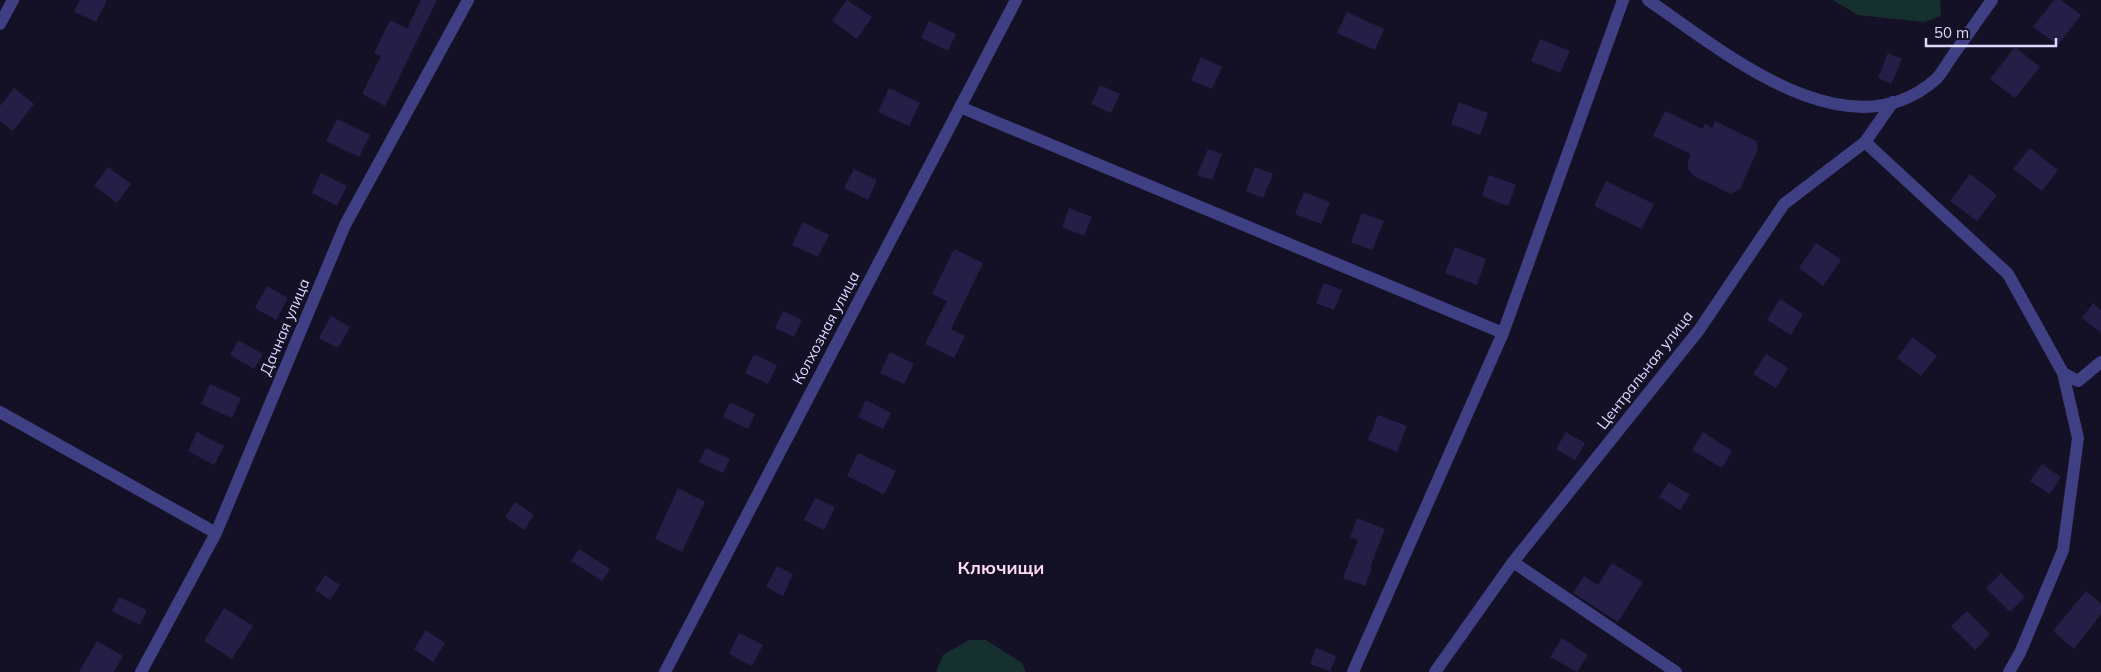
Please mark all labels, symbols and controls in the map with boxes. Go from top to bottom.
scale bar [1926,15,2056,47]
text: 50 m [1934,23,1969,42]
street label: Колхозная улица [788,268,863,388]
street label: Дачная улица [256,275,314,378]
street label: Центральная улица [1592,307,1697,433]
district label: Ключищи [958,556,1044,579]

